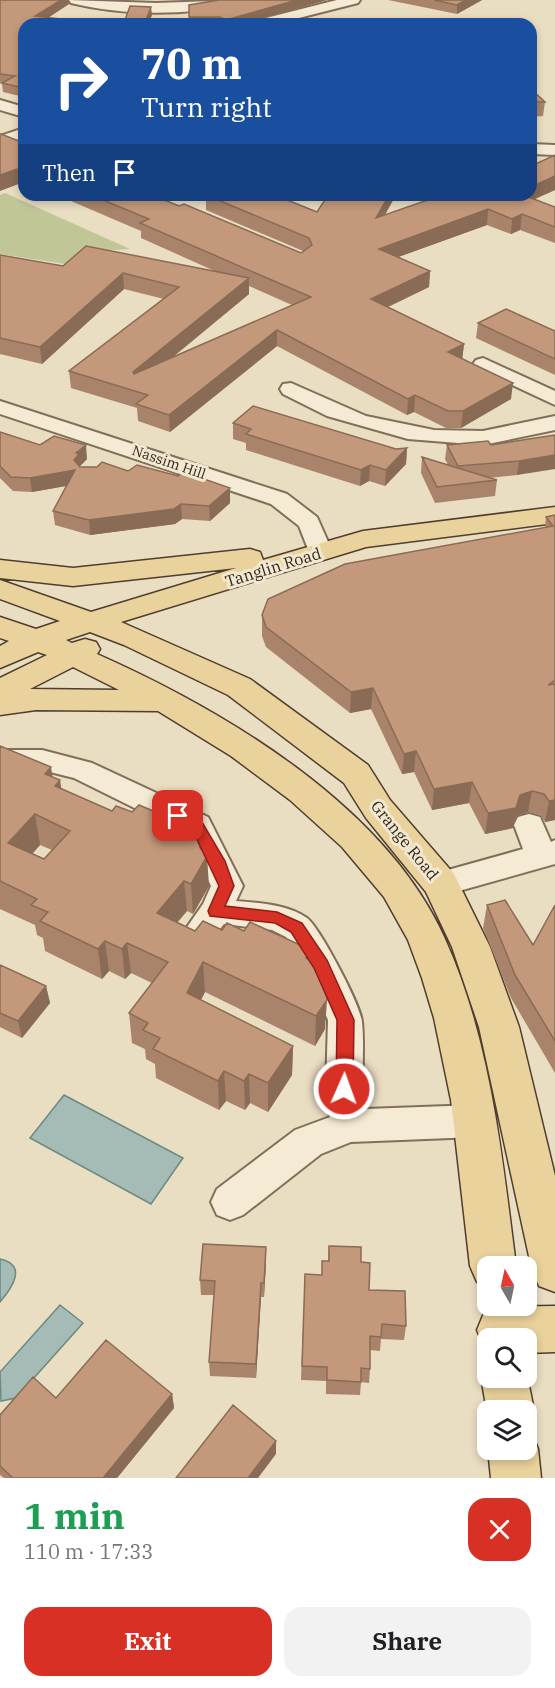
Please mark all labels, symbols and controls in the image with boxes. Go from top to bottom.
text: 70 m [141,36,242,91]
icon: right [42,42,120,120]
text: Turn right [141,89,272,124]
icon: arrive [108,156,141,189]
text: Then [42,158,96,187]
street label: Nassim Hill [130,441,208,483]
street label: Tanglin Road [223,543,324,591]
pin [152,790,203,841]
street label: Grange Road [367,796,443,884]
icon: arrive [161,799,194,832]
position arrow [312,1057,376,1121]
north arrow [477,1256,537,1316]
map controls [477,1256,537,1460]
button: search [477,1328,537,1388]
button: layers [477,1400,537,1460]
text: 1 min [24,1492,125,1539]
button: close [468,1498,531,1561]
text: 110 m · 17:33 [24,1538,153,1565]
button: Exit [24,1607,272,1676]
button: Share [284,1607,531,1676]

